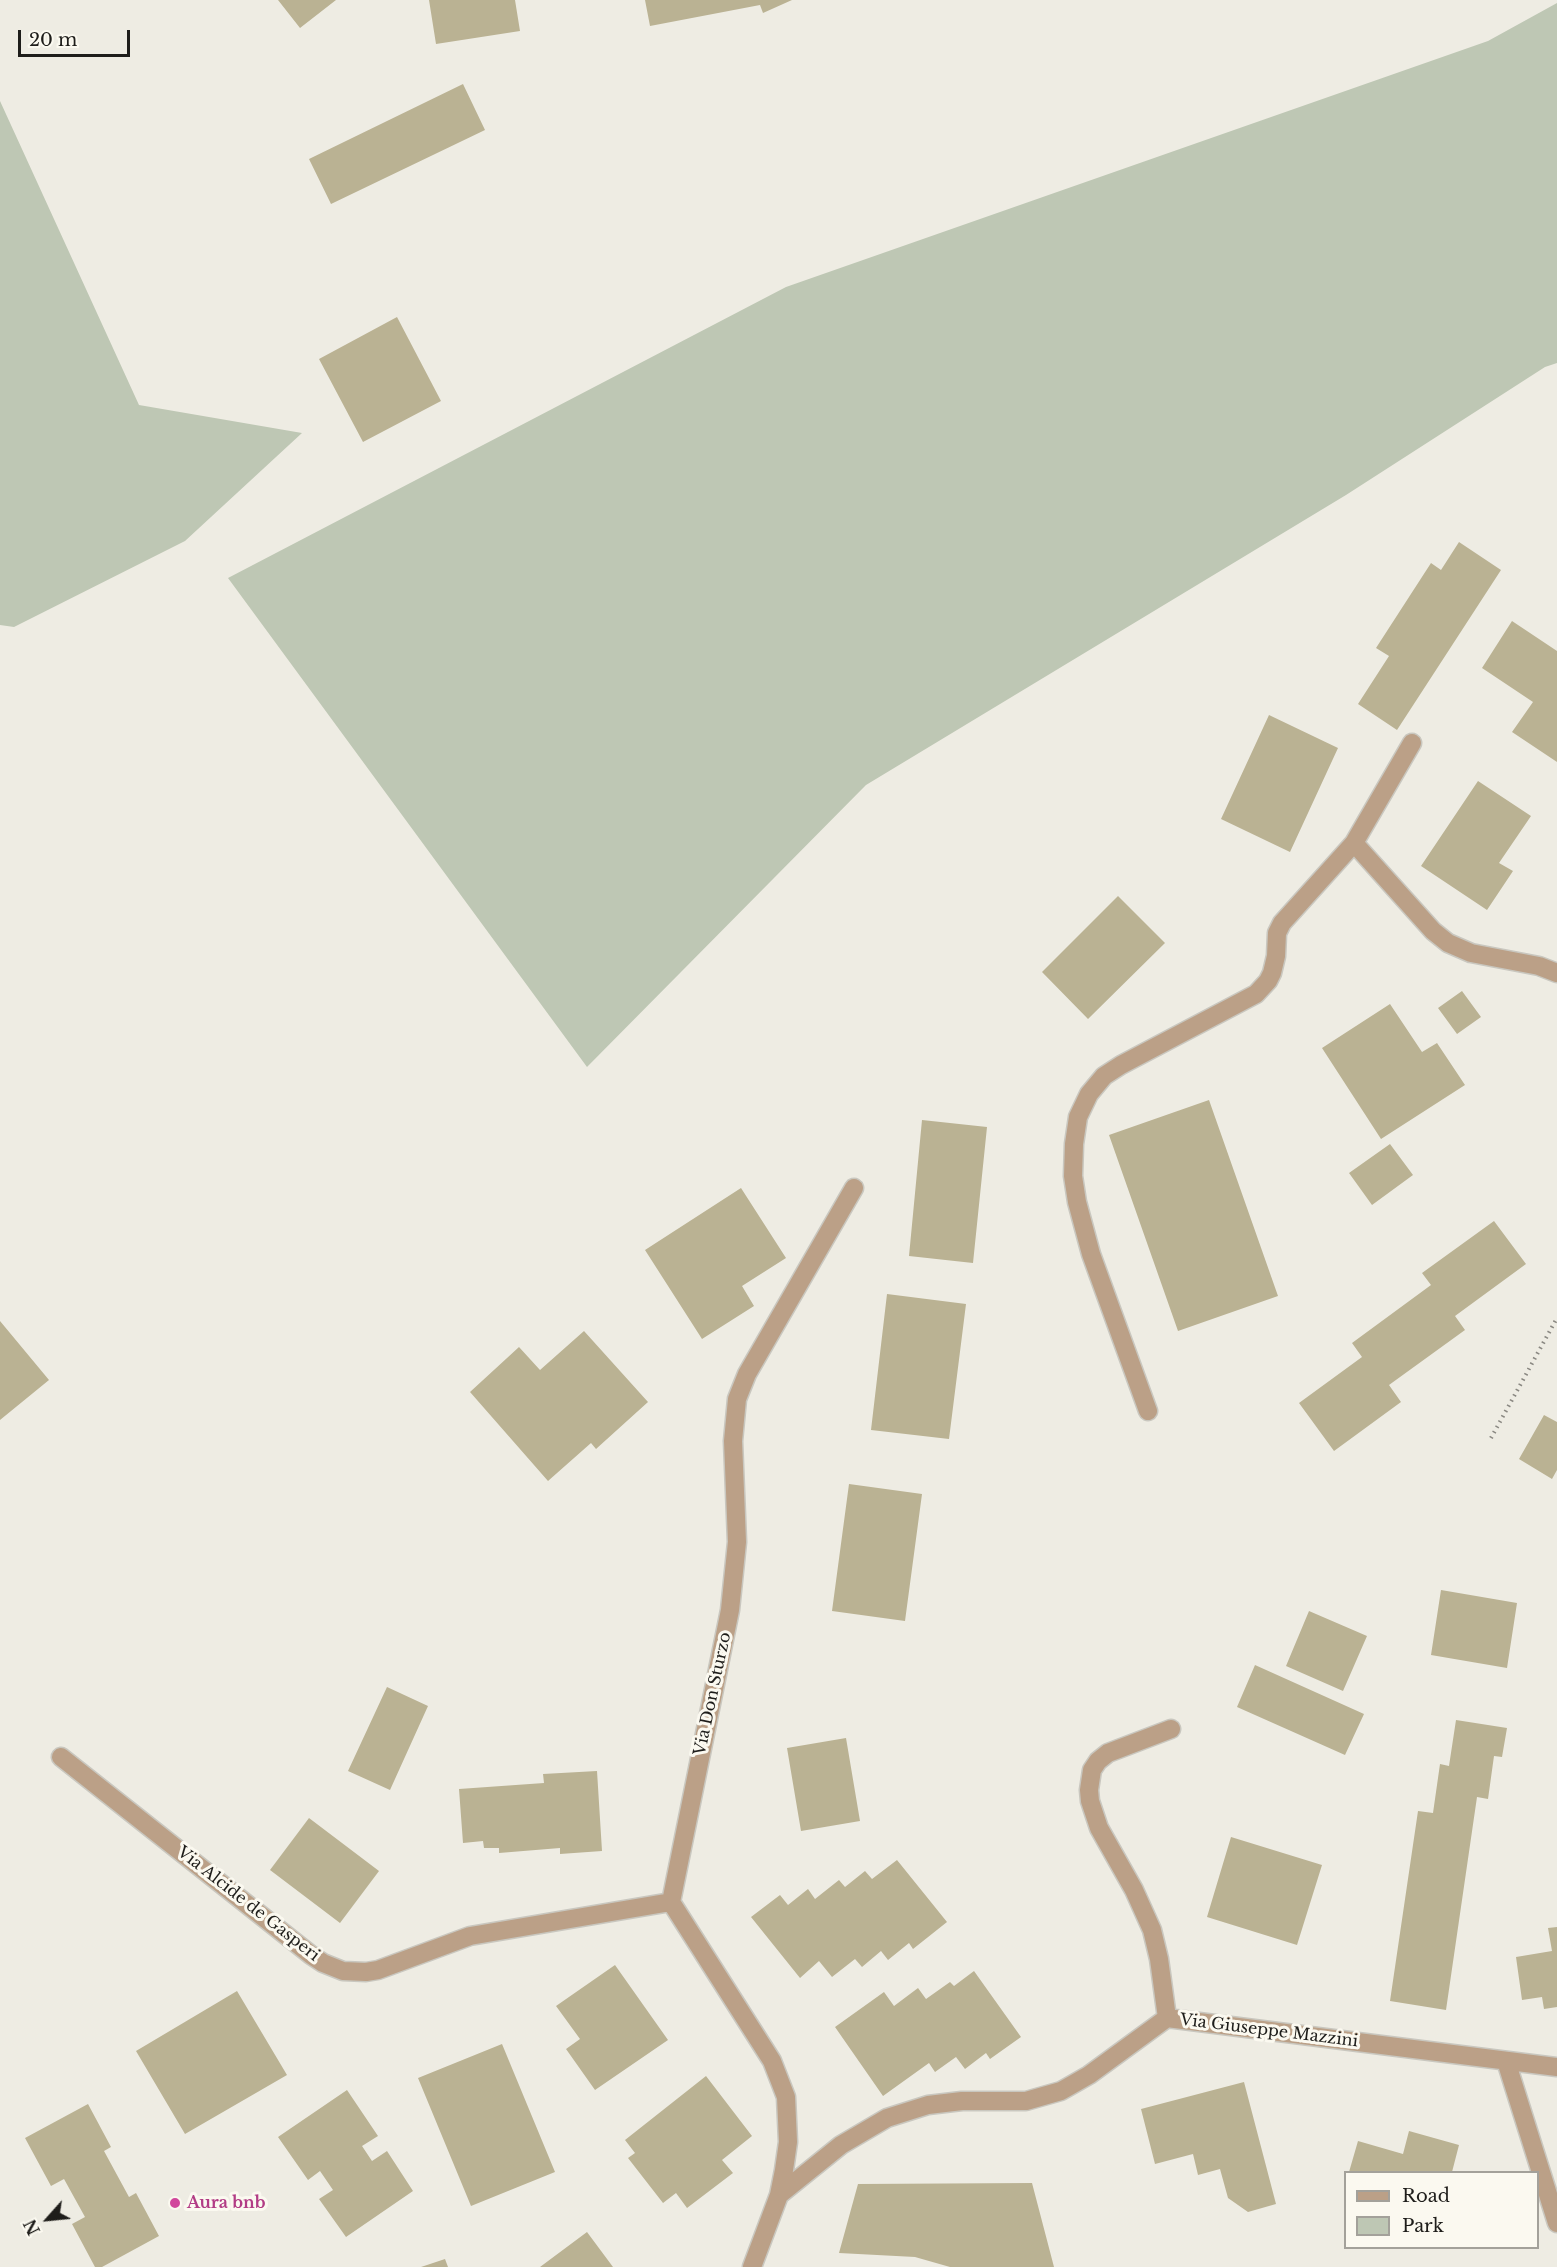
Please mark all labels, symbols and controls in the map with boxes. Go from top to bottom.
scale bar [21,18,134,56]
text: 20 m [29,29,77,51]
street label: Via Don Sturzo [691,1631,735,1757]
street label: Via Alcide de Gasperi [173,1843,323,1965]
street label: Via Giuseppe Mazzini [1179,2011,1359,2051]
legend [1344,2171,1539,2249]
text: Road [1402,2185,1450,2207]
north arrow [18,2189,78,2249]
place label: Aura bnb [187,2193,265,2213]
marker: Aura bnb [168,2196,182,2210]
text: Park [1402,2215,1444,2237]
text: N [20,2216,44,2238]

